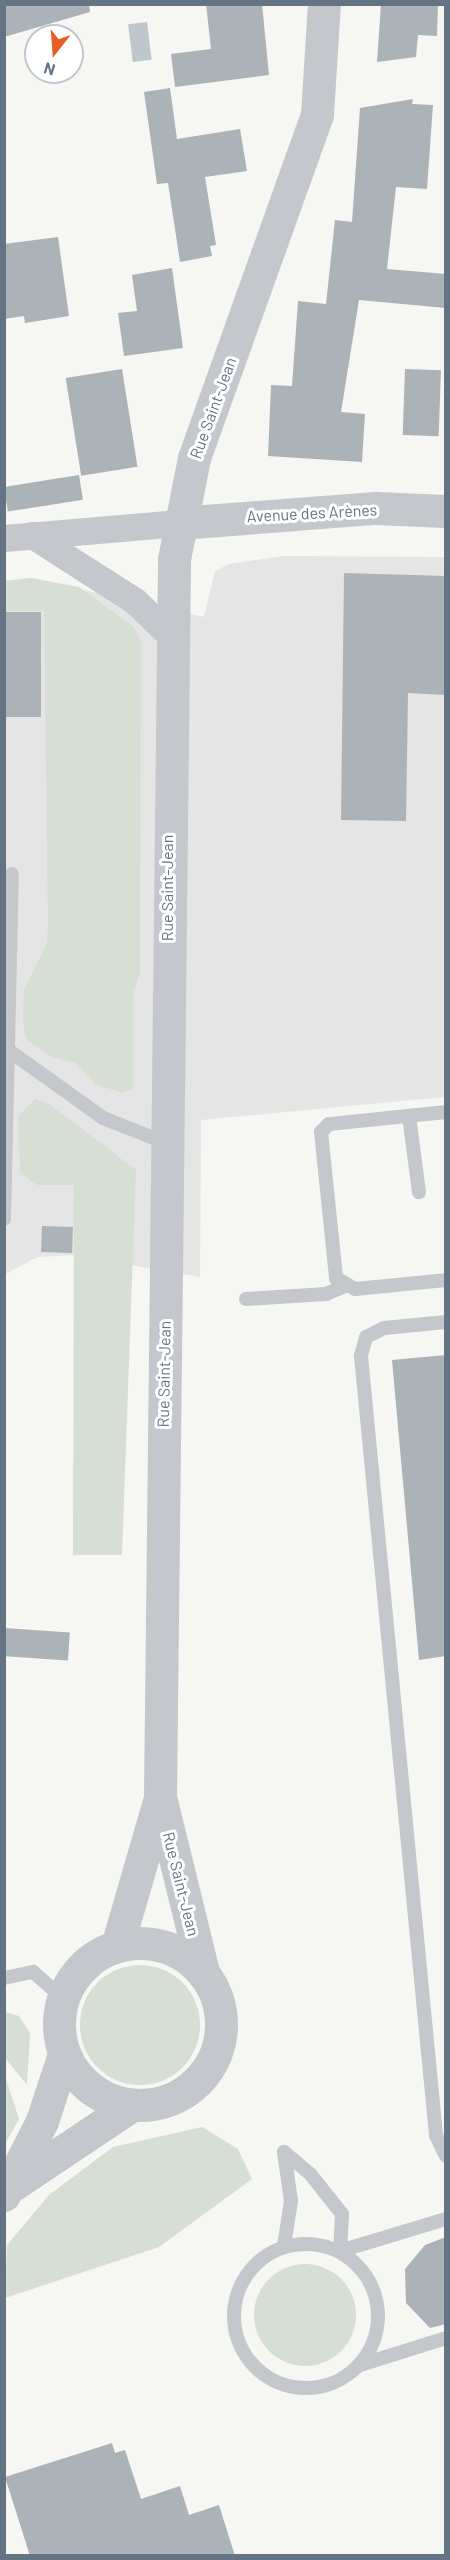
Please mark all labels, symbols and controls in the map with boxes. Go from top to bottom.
north arrow [24,24,84,84]
text: N [41,59,57,80]
street label: Rue Saint-Jean [186,355,240,461]
street label: Avenue des Arènes [246,500,378,526]
street label: Rue Saint-Jean [157,835,177,941]
street label: Rue Saint-Jean [153,1321,175,1427]
street label: Rue Saint-Jean [159,1830,203,1938]

